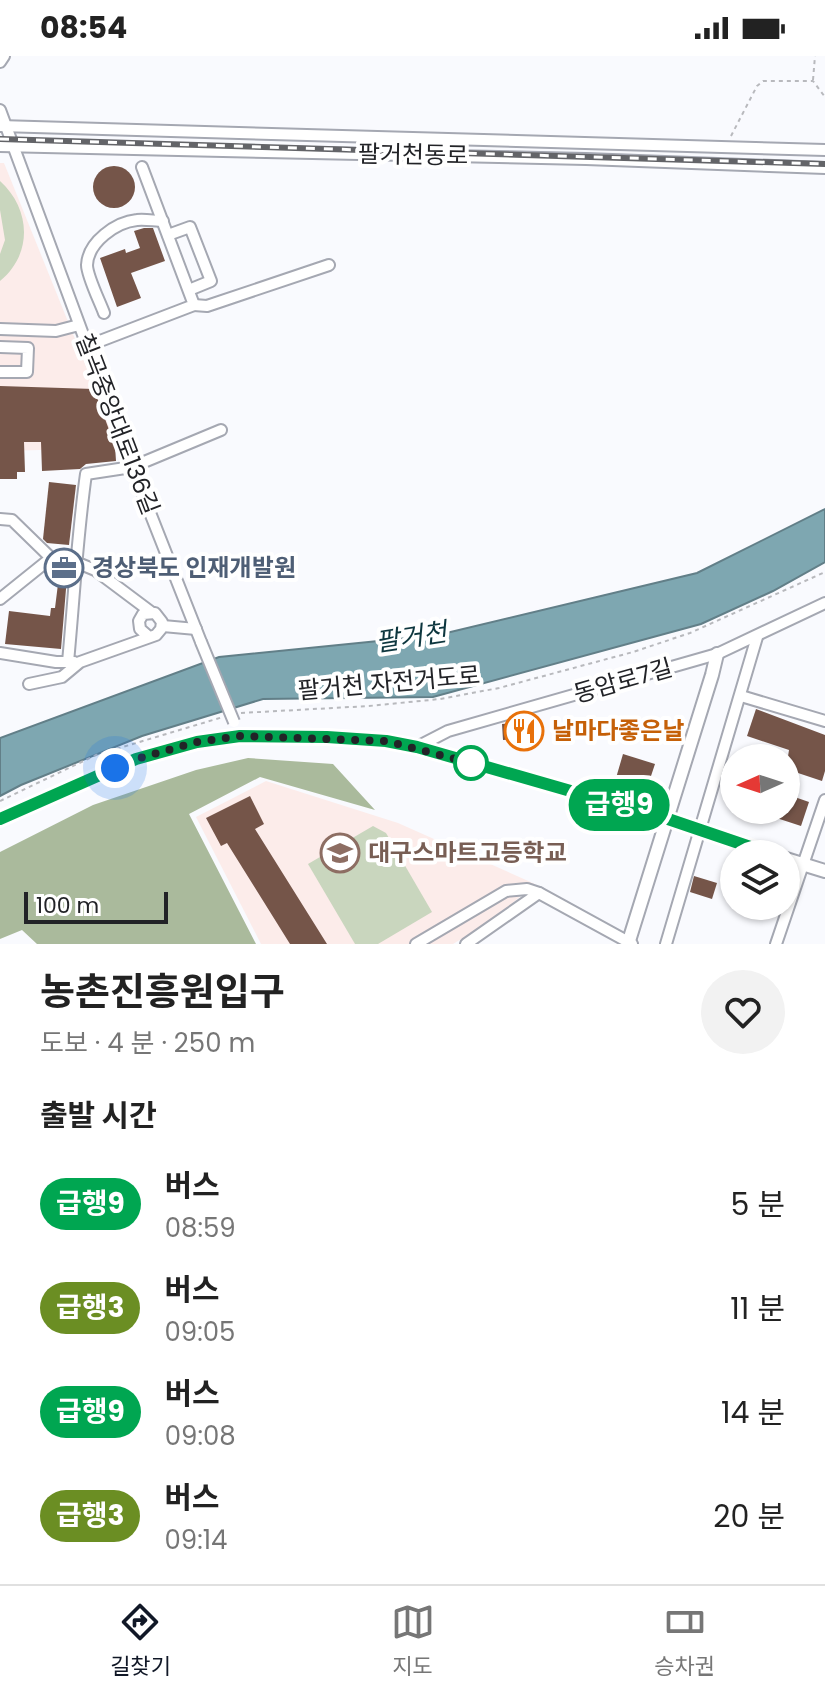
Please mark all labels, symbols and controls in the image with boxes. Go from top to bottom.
text: 08:54 [40,6,127,49]
street label: 팔거천동로 [358,137,468,172]
street label: 칠곡중앙대로136길 [68,328,167,519]
office icon: 경상북도 인재개발원 [43,547,85,589]
place label: 경상북도 인재개발원 [92,551,296,584]
water label: 팔거천 [373,613,452,660]
street label: 동암로7길 [570,651,676,710]
street label: 팔거천 자전거도로 [296,658,482,707]
restaurant icon: 날마다좋은날 [503,710,545,752]
place label: 날마다좋은날 [552,714,684,747]
north arrow [720,744,800,824]
map controls [720,744,800,920]
unlabelled marker [454,746,488,780]
your location [95,748,135,788]
line badge: 급행9 [573,779,665,831]
text: 급행9 [585,785,653,824]
school or university icon: 대구스마트고등학교 [319,832,361,874]
place label: 대구스마트고등학교 [368,836,567,869]
button: layers [720,840,800,920]
scale bar [24,888,168,924]
text: 100 m [36,890,99,921]
text: 농촌진흥원입구 [40,965,285,1018]
button: heart [701,970,785,1054]
text: 도보 · 4 분 · 250 m [40,1025,255,1061]
text: 출발 시간 [40,1094,157,1137]
text: 버스 [165,1164,220,1207]
text: 5 분 [731,1183,785,1226]
text: 급행9 [56,1184,125,1223]
text: 08:59 [165,1210,236,1246]
text: 버스 [164,1268,220,1311]
text: 11 분 [730,1287,785,1330]
text: 급행3 [56,1288,124,1327]
text: 09:05 [164,1314,235,1350]
text: 버스 [165,1372,220,1415]
text: 14 분 [721,1391,785,1434]
text: 급행9 [56,1392,125,1431]
text: 09:08 [165,1418,236,1454]
text: 버스 [164,1476,220,1519]
text: 20 분 [713,1495,785,1538]
text: 급행3 [56,1496,124,1535]
text: 09:14 [164,1522,227,1558]
tab: 길찾기 [110,1600,171,1683]
tab: 지도 [391,1600,435,1683]
tab: 승차권 [654,1600,715,1683]

